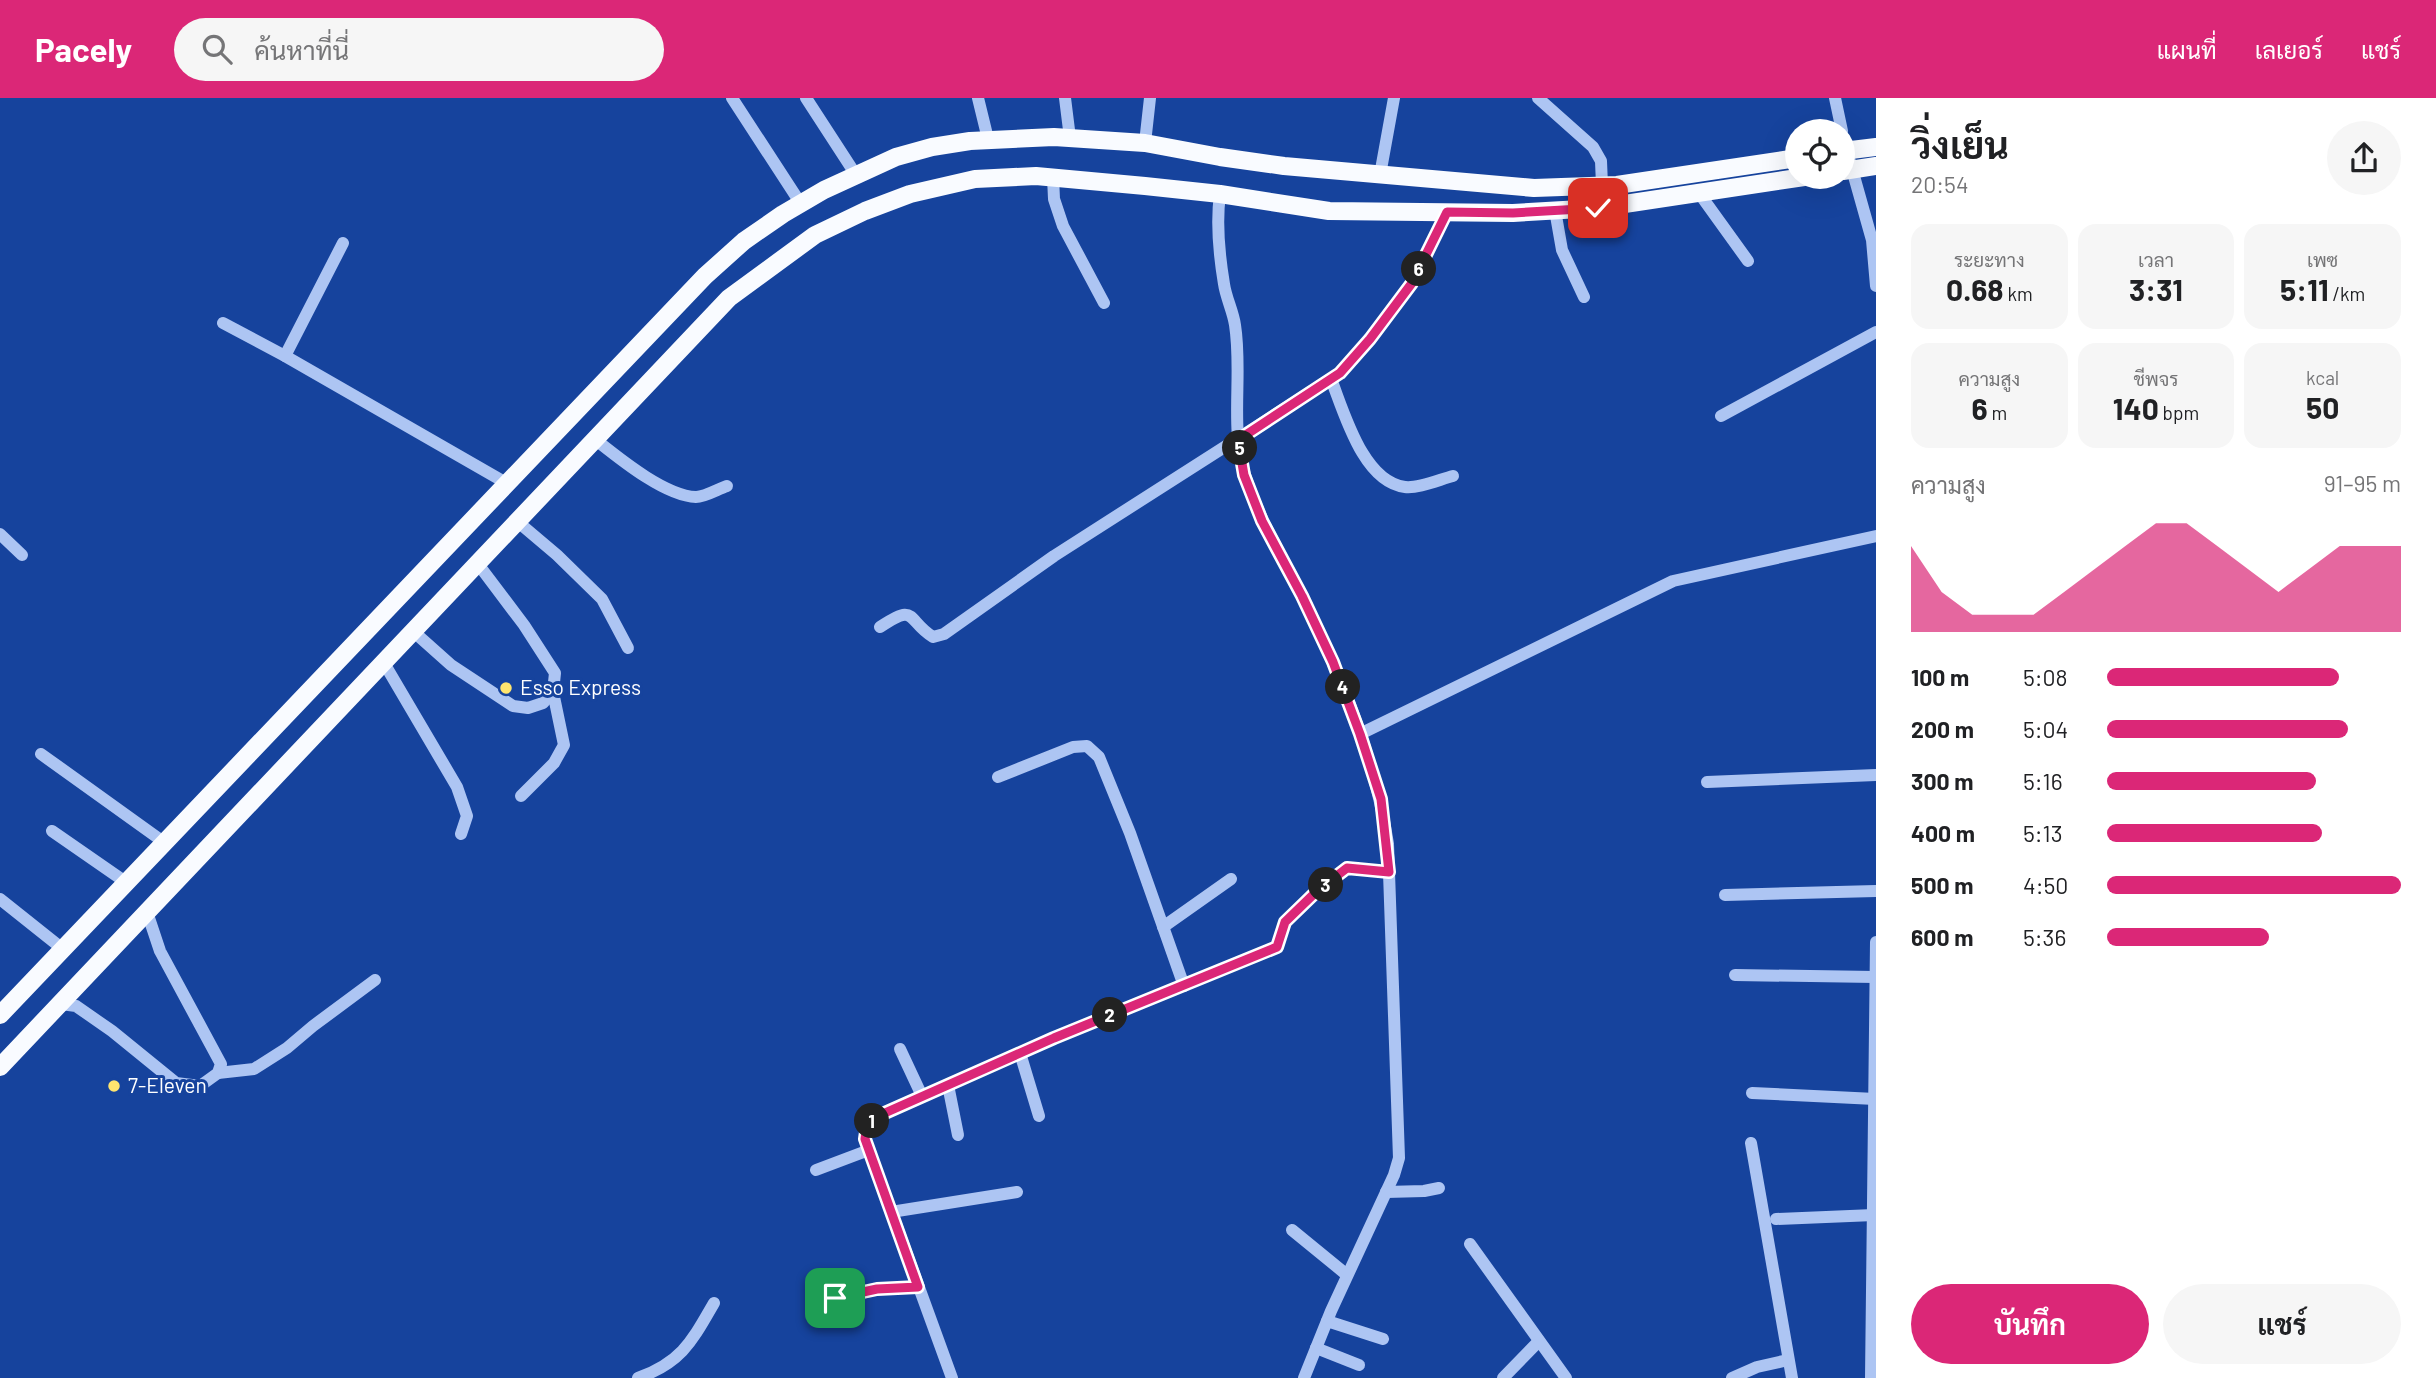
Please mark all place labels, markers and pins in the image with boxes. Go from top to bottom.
pin [1568,178,1628,238]
pin: 6 [1402,252,1436,286]
pin: 5 [1222,430,1258,466]
pin: 4 [1326,670,1360,704]
place label: Esso Express [520,674,641,699]
marker: Esso Express [498,680,514,696]
pin: 3 [1308,868,1344,902]
pin: 2 [1092,998,1128,1032]
place label: 7-Eleven [128,1072,207,1097]
marker: 7-Eleven [106,1078,122,1094]
pin: 1 [854,1104,890,1138]
pin [805,1268,865,1328]

